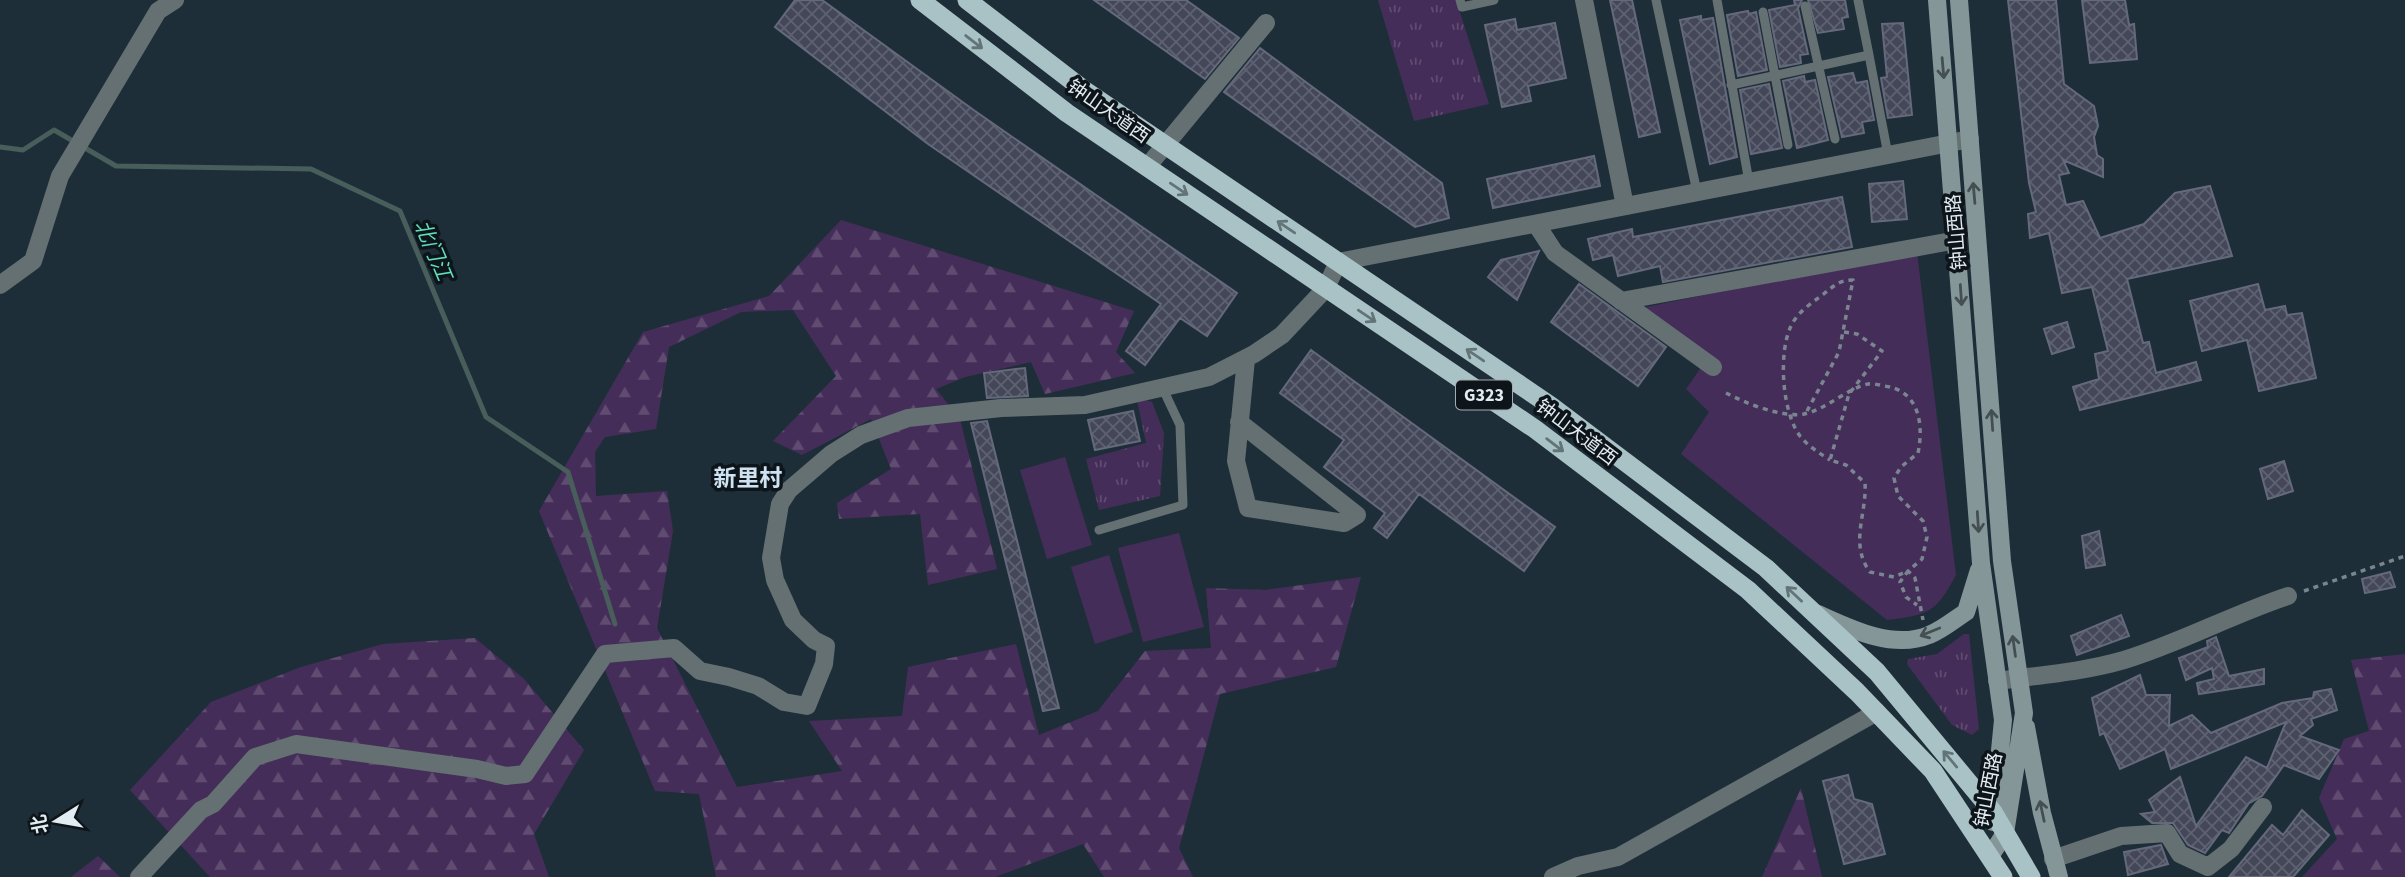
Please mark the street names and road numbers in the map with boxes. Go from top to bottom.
street label: 钟山大道西 [1061,74,1155,150]
street label: 钟山西路 [1940,193,1974,271]
road number: G323 [1456,380,1512,410]
street label: 钟山大道西 [1530,394,1622,472]
street label: 钟山西路 [1968,750,2010,830]

